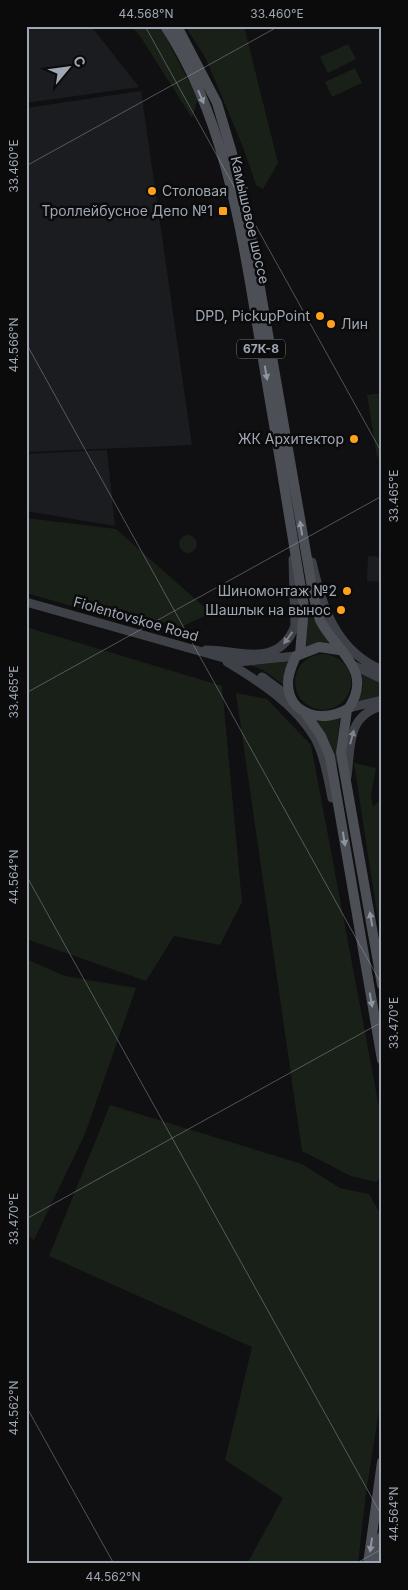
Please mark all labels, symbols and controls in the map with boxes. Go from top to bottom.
text: 44.568°N [119,6,173,21]
text: 33.460°E [250,6,304,21]
north arrow [42,42,92,92]
text: С [70,53,90,70]
one-way arrow [198,89,205,104]
text: 33.460°E [6,139,21,193]
street label: Камышовое шоссе [228,154,273,285]
place label: Столовая [162,182,227,199]
marker: Столовая [146,185,158,197]
place label: Троллейбусное Депо №1 [41,202,213,219]
marker: Троллейбусное Депо №1 [217,205,229,217]
place label: DPD, PickupPoint [195,307,310,324]
marker: DPD, PickupPoint [314,310,326,322]
place label: Лин [341,315,368,332]
text: 44.566°N [6,317,21,373]
marker: Лин [325,318,337,330]
road number: 67К-8 [237,339,285,358]
one-way arrow [262,366,270,382]
place label: ЖК Архитектор [238,430,344,447]
marker: ЖК Архитектор [348,433,360,445]
text: 33.465°E [386,469,401,523]
one-way arrow [297,520,305,536]
place label: Шиномонтаж №2 [218,582,337,599]
marker: Шиномонтаж №2 [341,585,353,597]
street label: Fiolentovskoe Road [72,593,201,645]
place label: Шашлык на вынос [205,601,331,618]
marker: Шашлык на вынос [335,604,347,616]
one-way arrow [283,631,293,645]
text: 33.465°E [6,665,21,719]
one-way arrow [349,729,357,744]
one-way arrow [340,832,348,848]
text: 44.564°N [6,849,21,905]
one-way arrow [366,911,374,927]
one-way arrow [367,992,375,1008]
text: 33.470°E [386,997,401,1049]
text: 33.470°E [6,1193,21,1245]
text: 44.562°N [6,1381,21,1435]
text: 44.564°N [386,1486,401,1542]
one-way arrow [367,1537,375,1553]
text: 44.562°N [86,1569,140,1584]

